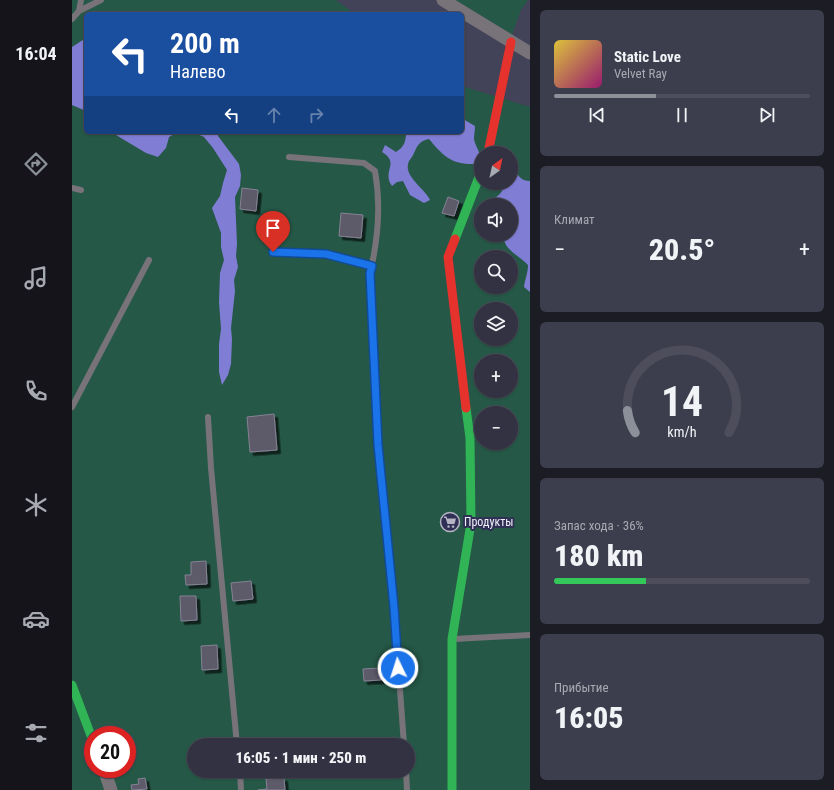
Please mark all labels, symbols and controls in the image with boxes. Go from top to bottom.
text: 200 m [170,27,240,60]
icon: left [104,28,156,80]
text: 16:04 [15,43,57,64]
text: Static Love [614,48,681,66]
text: Налево [170,61,226,82]
text: Velvet Ray [614,66,667,81]
icon: left [221,104,243,126]
icon: ahead [263,104,285,126]
icon: right [305,104,327,126]
icon: previous [586,104,608,126]
icon: pause [671,104,693,126]
icon: next [756,104,778,126]
north arrow [474,146,518,190]
map controls [474,146,518,450]
icon: directions [22,150,50,178]
button: sound [474,198,518,242]
pin [256,211,290,252]
text: Климат [554,212,595,227]
icon: arrive [262,217,284,239]
text: 20.5° [649,232,715,267]
text: − [554,237,565,262]
text: + [799,237,810,262]
button: search [474,250,518,294]
icon: music [22,264,50,292]
button: layers [474,302,518,346]
button: + [474,354,518,398]
icon: phone [22,377,50,405]
text: 14 [661,377,703,426]
button: − [474,406,518,450]
text: km/h [667,424,697,440]
icon: climate [22,491,50,519]
supermarket icon: Продукты [439,511,461,533]
place label: Продукты [464,515,513,529]
text: Запас хода · 36% [554,518,644,533]
text: 180 km [554,538,643,573]
icon: car [22,605,50,633]
position arrow [377,647,419,689]
text: Прибытие [554,680,609,695]
text: 16:05 [554,700,623,735]
icon: filters [22,719,50,747]
speed limit sign: 20 [84,726,136,778]
text: 16:05 · 1 мин · 250 m [236,749,366,767]

